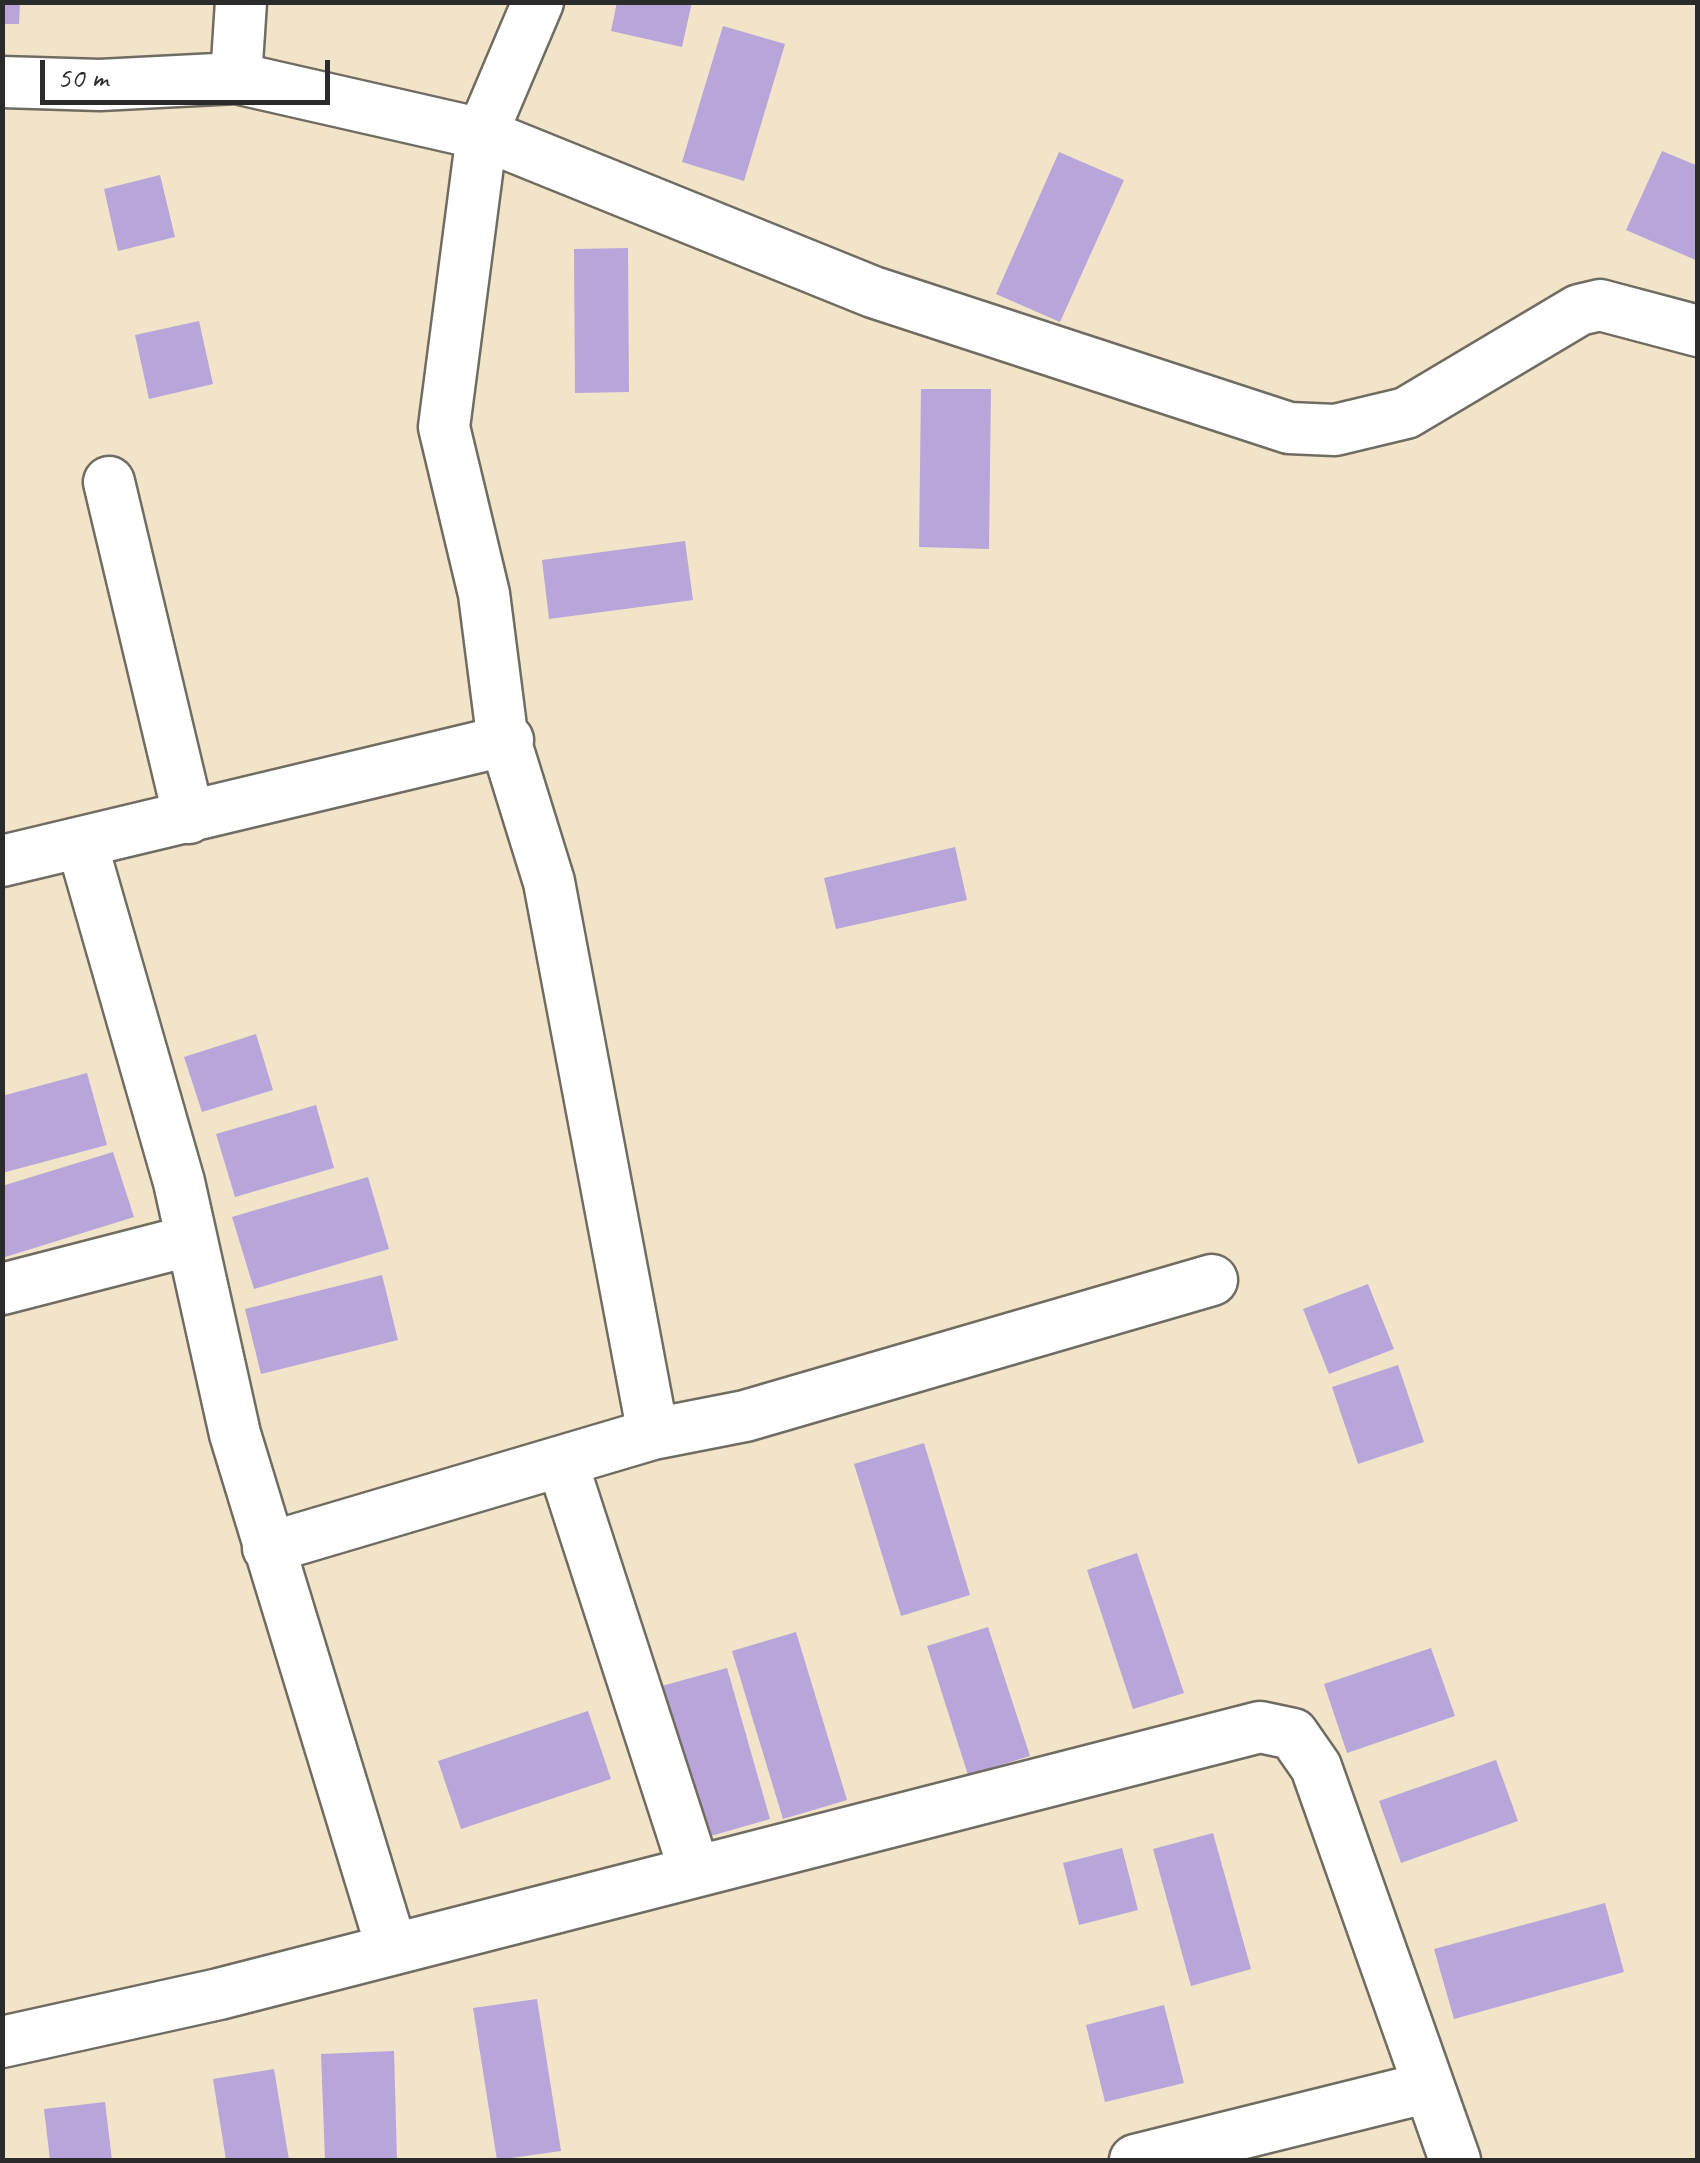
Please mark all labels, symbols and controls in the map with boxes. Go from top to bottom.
scale bar [45,40,335,102]
text: 50 m [57,58,108,96]

